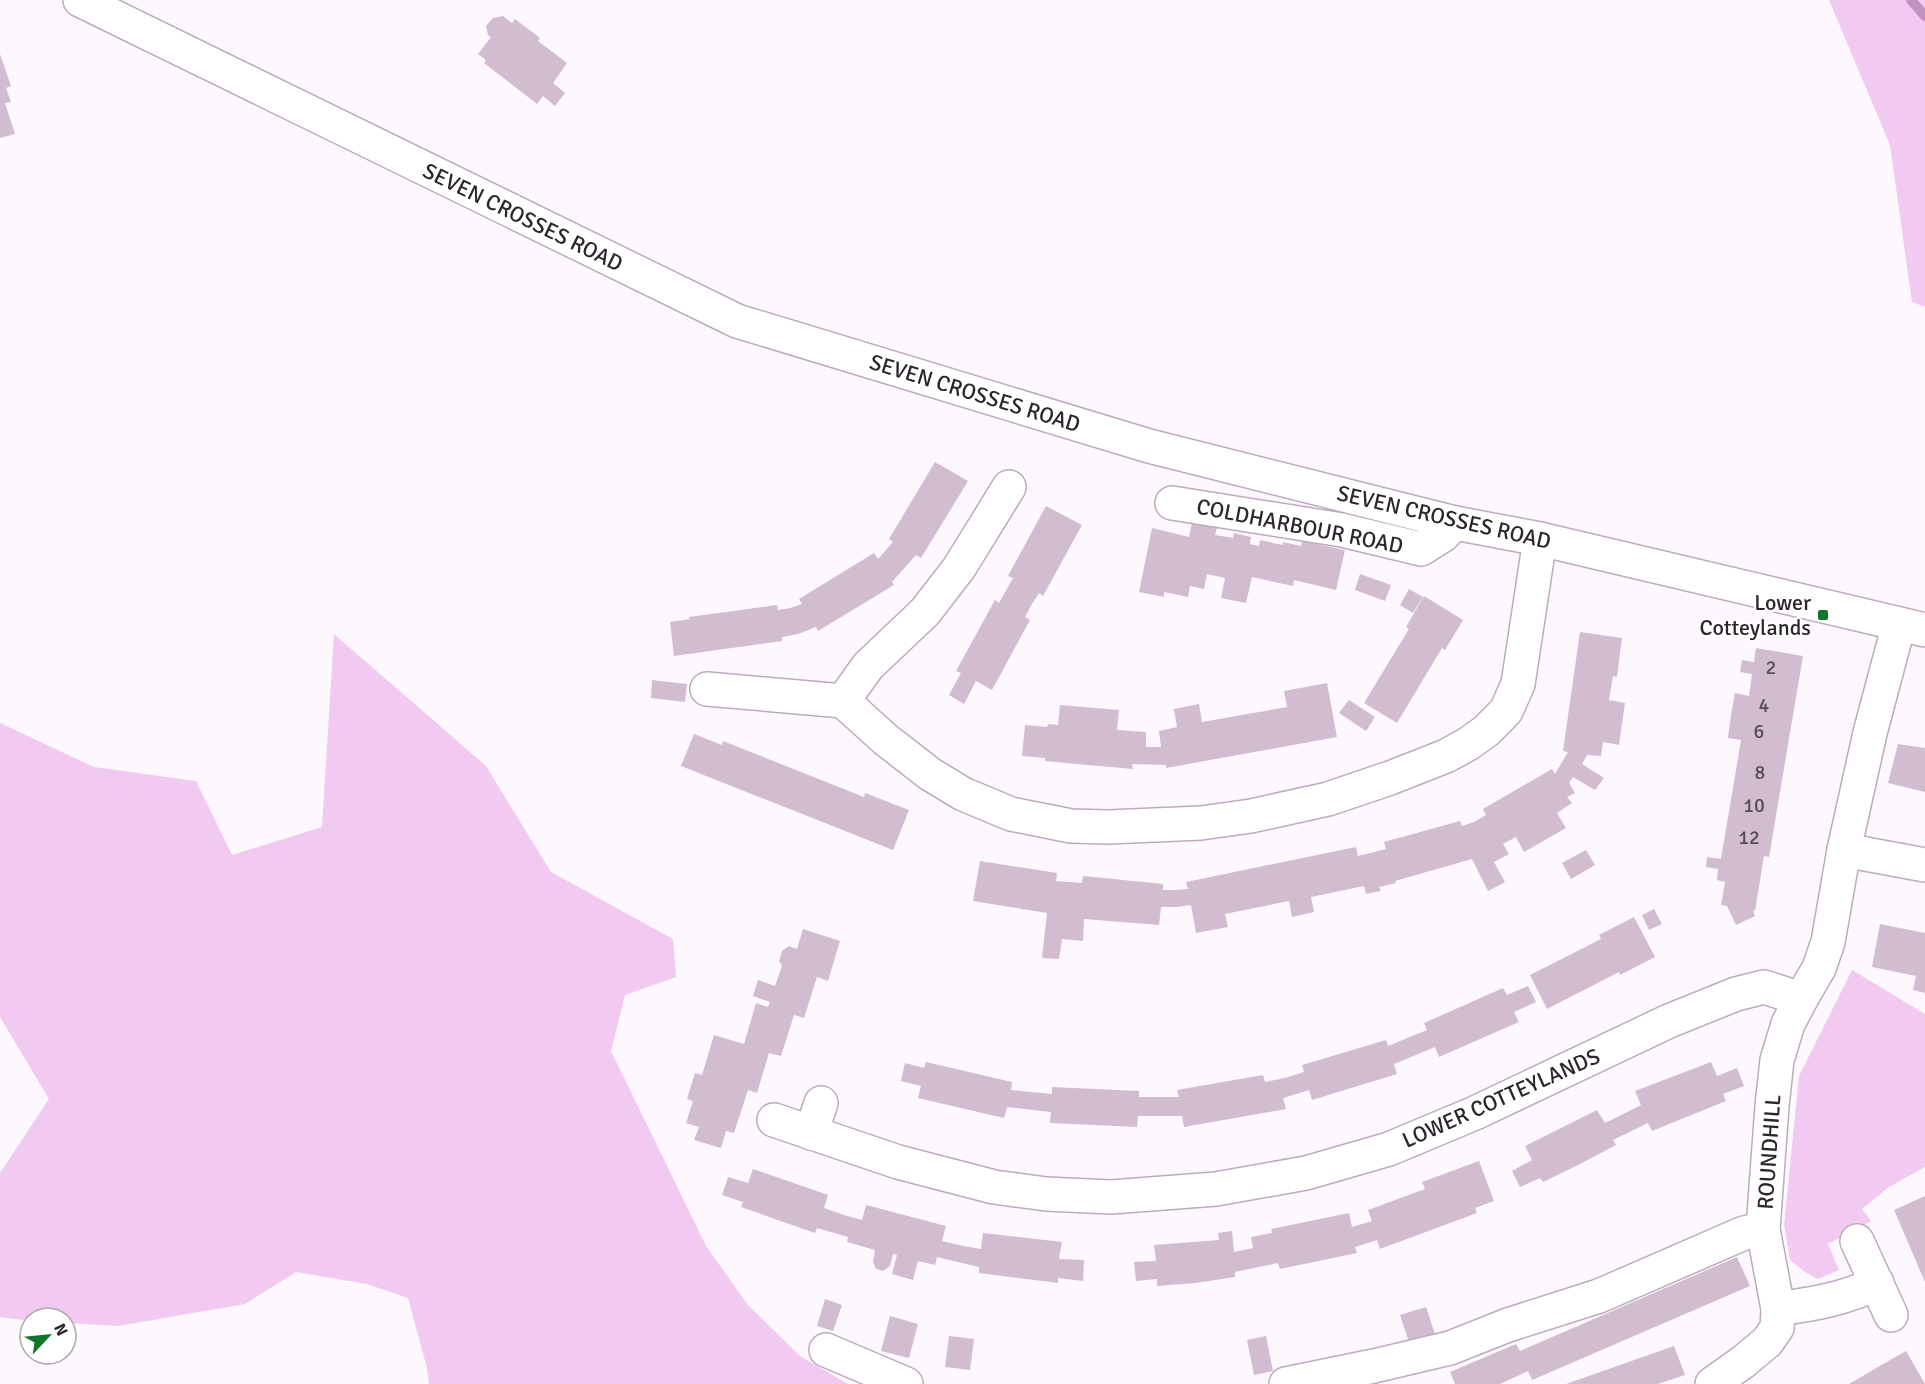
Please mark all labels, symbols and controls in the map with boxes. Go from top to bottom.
street label: SEVEN CROSSES ROAD [419,157,627,277]
street label: SEVEN CROSSES ROAD [866,348,1084,438]
street label: SEVEN CROSSES ROAD [1334,479,1554,555]
street label: COLDHARBOUR ROAD [1194,493,1406,559]
place label: Lower Cotteylands [1699,589,1811,641]
marker: Lower Cotteylands [1816,608,1830,622]
house number: 2 [1766,655,1776,680]
house number: 4 [1759,693,1770,718]
house number: 6 [1754,719,1764,744]
house number: 8 [1755,760,1765,785]
house number: 10 [1743,793,1765,818]
house number: 12 [1738,825,1760,850]
street label: LOWER COTTEYLANDS [1398,1042,1604,1154]
street label: ROUNDHILL [1752,1094,1786,1210]
north arrow [18,1306,78,1366]
text: N [49,1320,72,1339]

